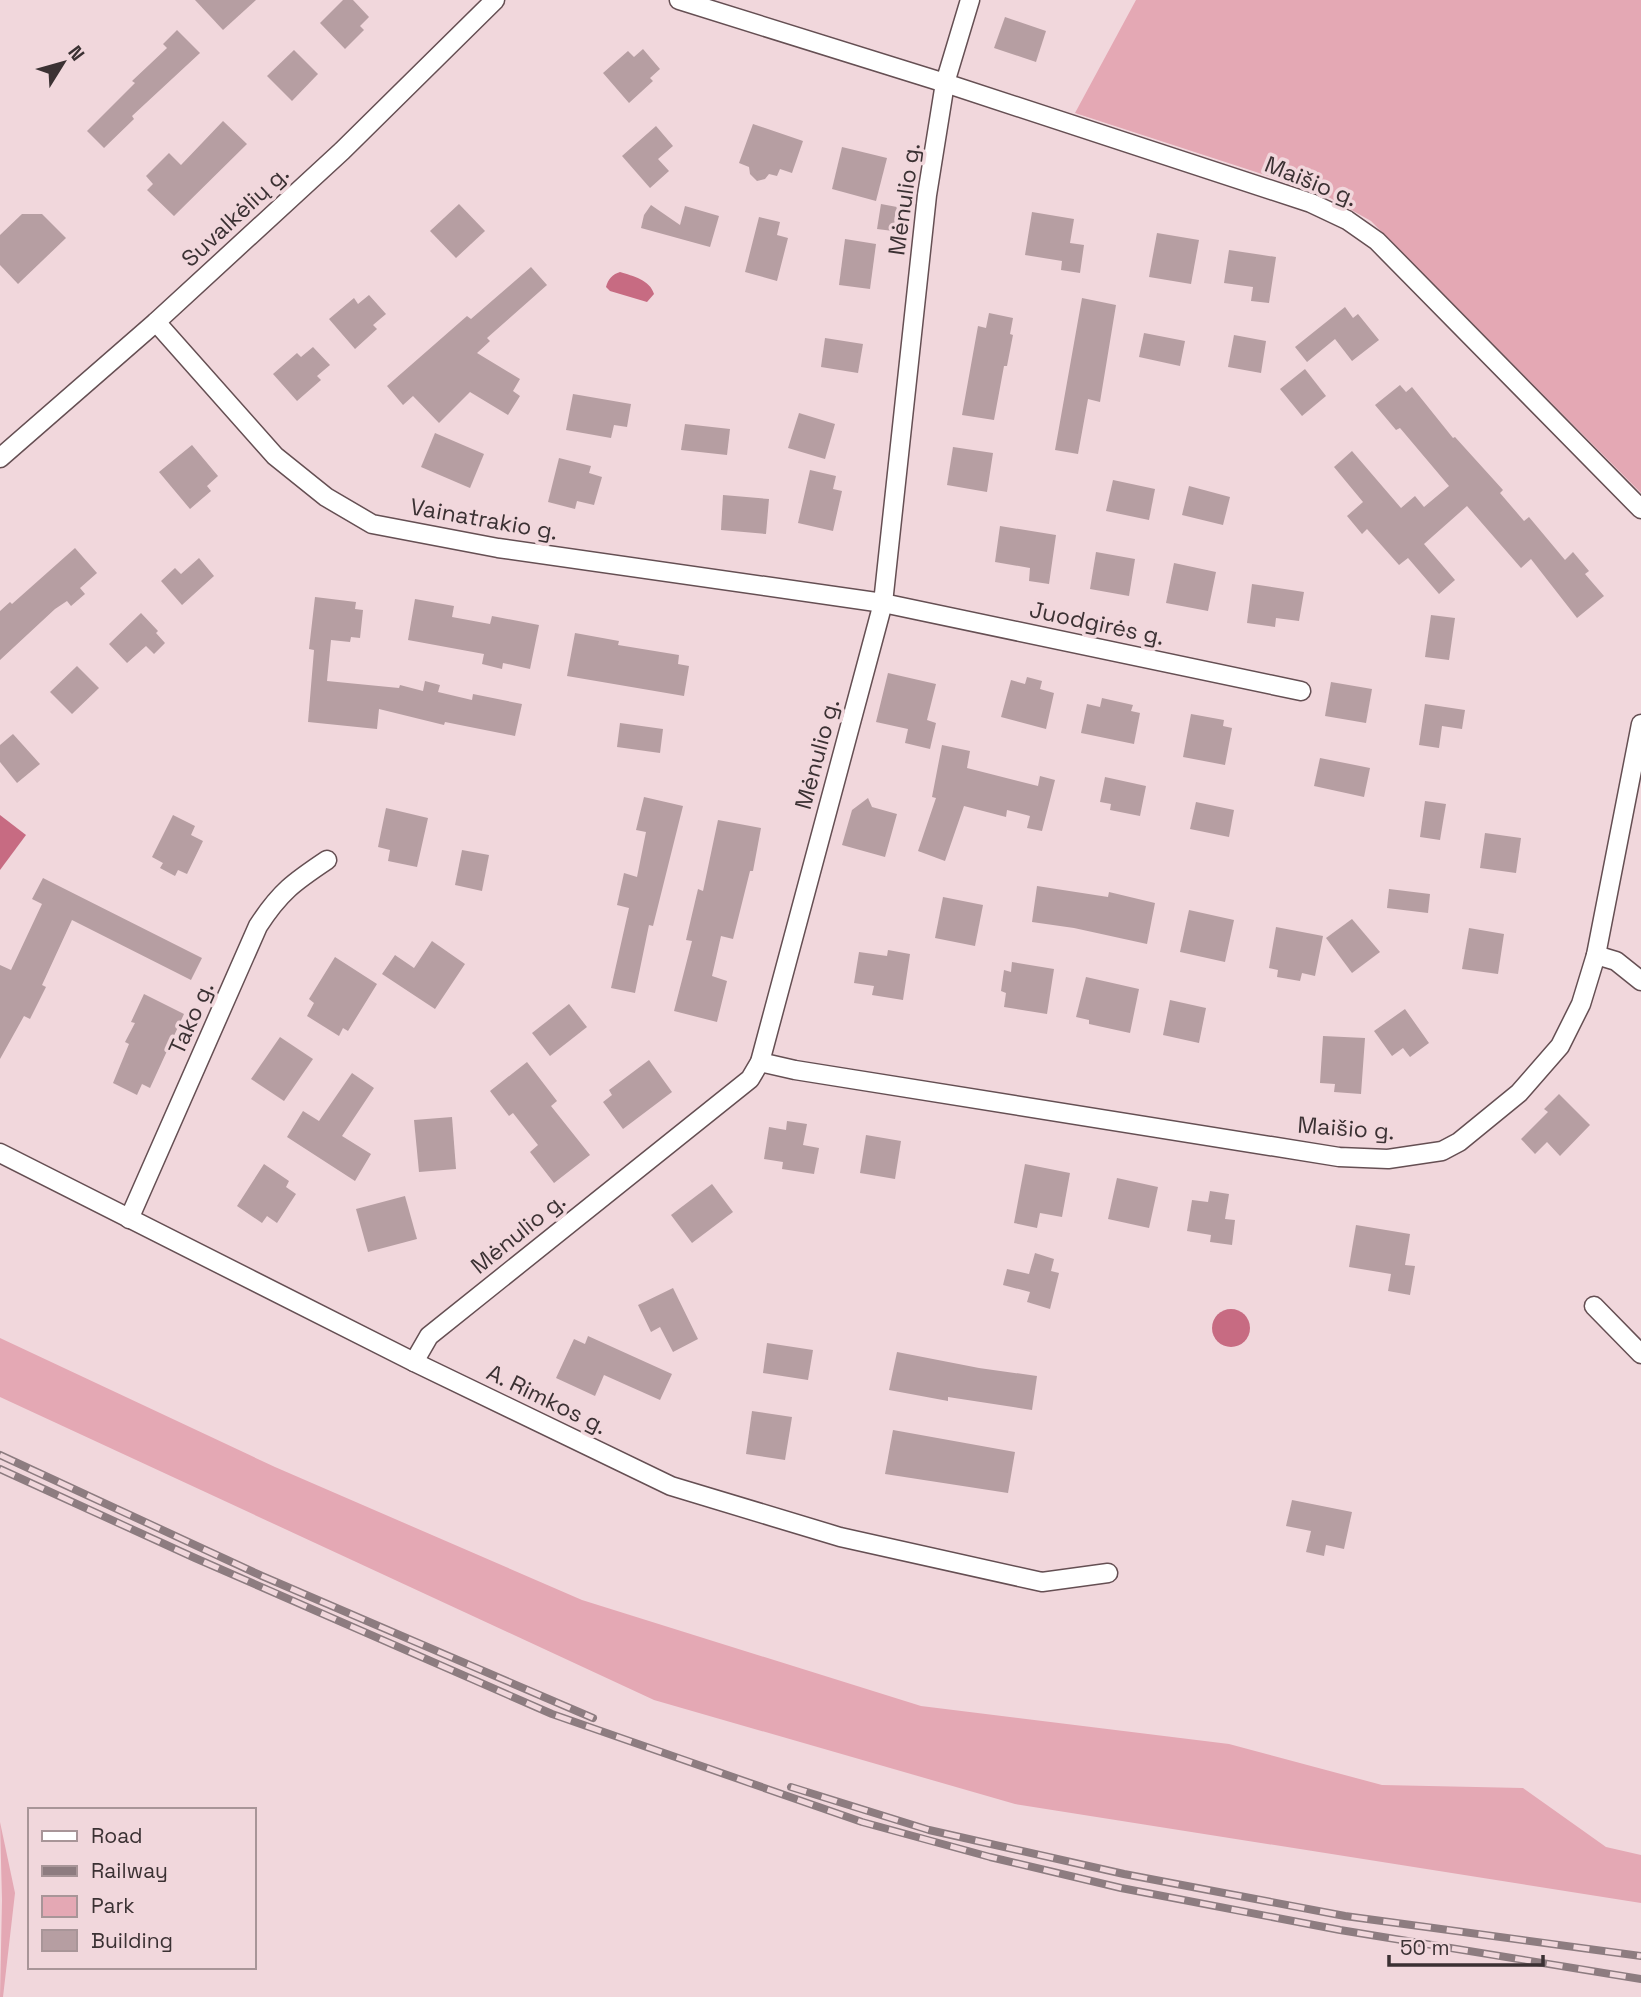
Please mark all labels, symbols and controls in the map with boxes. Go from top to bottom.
north arrow [28,28,98,98]
text: N [62,40,90,66]
street label: Mėnulio g. [881,141,927,257]
street label: Maišio g. [1260,149,1362,213]
street label: Suvalkėlių g. [175,159,295,273]
street label: Vainatrakio g. [408,491,560,547]
street label: Juodgirės g. [1027,594,1167,652]
street label: Mėnulio g. [788,695,846,813]
street label: Tako g. [162,977,220,1059]
street label: Maišio g. [1296,1110,1396,1146]
street label: Mėnulio g. [464,1186,572,1280]
street label: A. Rimkos g. [482,1357,612,1441]
legend [28,1808,256,1969]
text: Road [91,1822,143,1849]
text: Railway [91,1857,168,1884]
text: Park [91,1892,135,1919]
scale bar [1389,1924,1543,1968]
text: Building [91,1927,173,1954]
text: 50 m [1400,1934,1450,1961]

